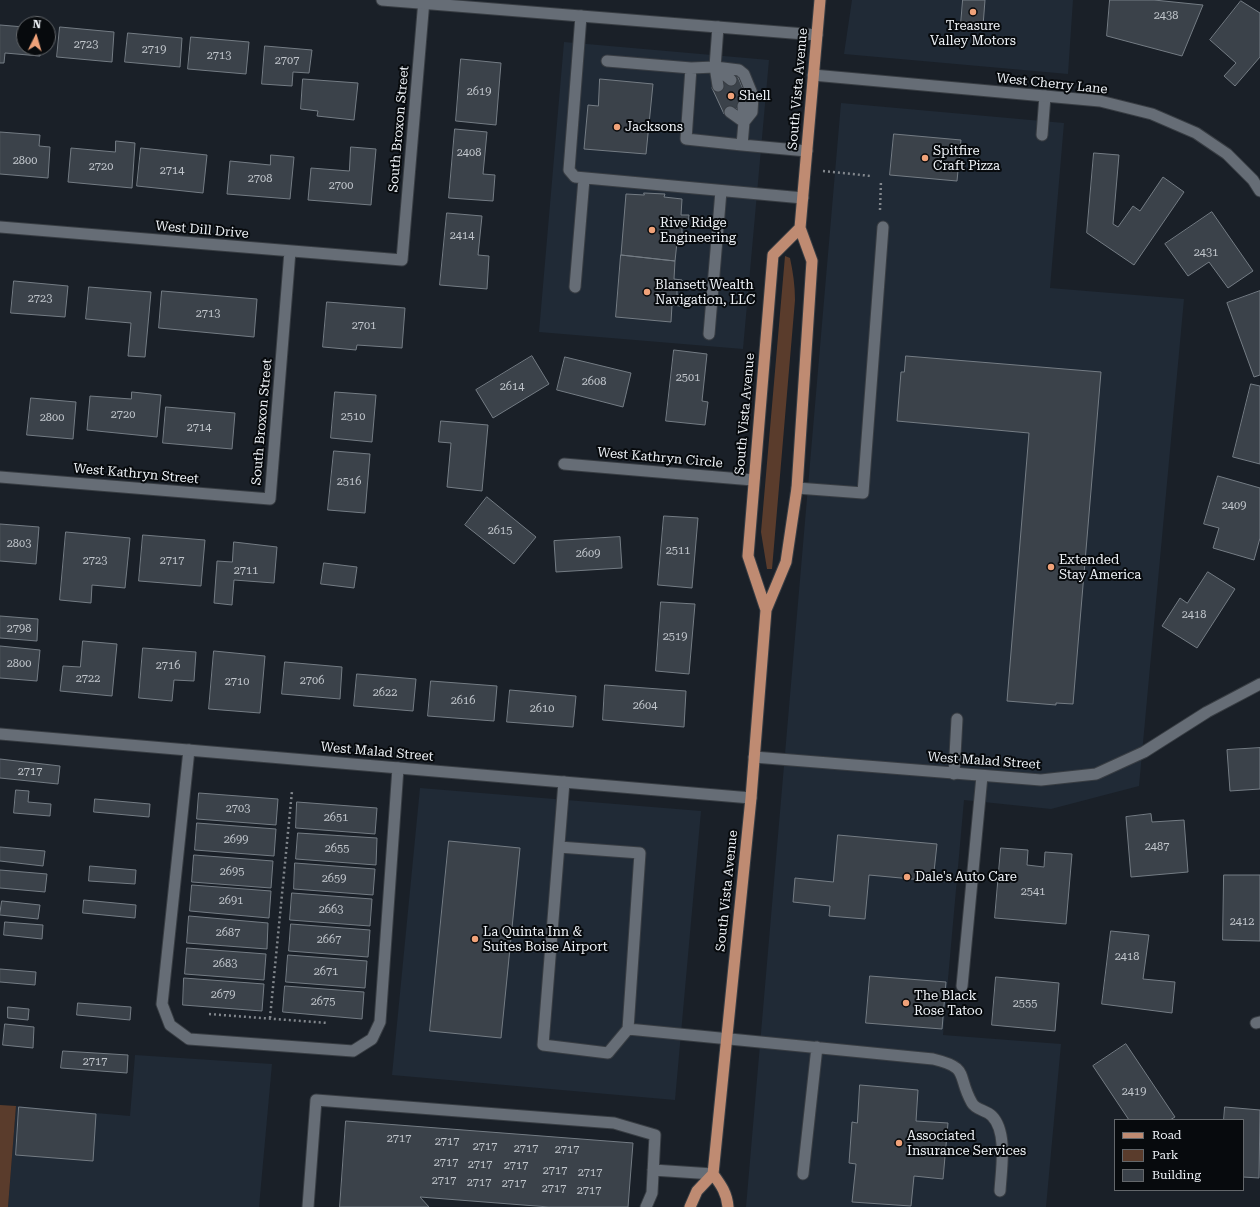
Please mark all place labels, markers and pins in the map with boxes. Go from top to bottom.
marker: Treasure Valley Motors [968,7,978,17]
place label: Treasure Valley Motors [930,18,1016,49]
place label: Shell [739,88,771,104]
marker: Shell [726,91,736,101]
place label: Jacksons [625,119,683,135]
marker: Jacksons [612,122,622,132]
place label: Spitfire Craft Pizza [933,143,1000,174]
marker: Spitfire Craft Pizza [920,153,930,163]
place label: Rive Ridge Engineering [660,215,736,246]
marker: Rive Ridge Engineering [647,225,657,235]
place label: Blansett Wealth Navigation, LLC [655,277,755,308]
marker: Blansett Wealth Navigation, LLC [642,287,652,297]
place label: Extended Stay America [1059,552,1141,583]
marker: Extended Stay America [1046,562,1056,572]
place label: Dale's Auto Care [915,869,1017,885]
marker: Dale's Auto Care [902,872,912,882]
place label: La Quinta Inn & Suites Boise Airport [483,924,608,955]
marker: La Quinta Inn & Suites Boise Airport [470,934,480,944]
place label: The Black Rose Tatoo [914,988,983,1019]
marker: The Black Rose Tatoo [901,998,911,1008]
place label: Associated Insurance Services [907,1128,1026,1159]
marker: Associated Insurance Services [894,1138,904,1148]

